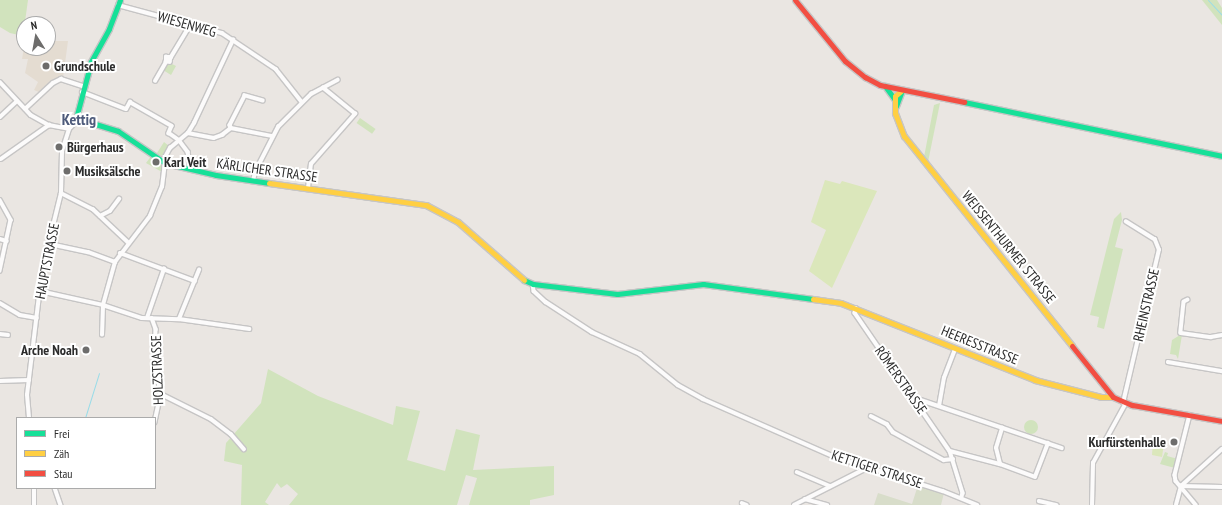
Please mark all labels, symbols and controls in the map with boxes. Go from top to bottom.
street label: WIESENWEG [156,8,218,40]
north arrow [16,16,56,56]
text: N [30,18,38,33]
place label: Grundschule [54,58,116,74]
marker: Grundschule [41,61,51,71]
district label: Kettig [62,109,96,129]
place label: Bürgerhaus [67,139,124,155]
marker: Bürgerhaus [54,142,64,152]
place label: Karl Veit [164,154,207,170]
street label: KÄRLICHER STRASSE [215,155,319,185]
marker: Karl Veit [151,157,161,167]
place label: Musiksälsche [75,163,141,179]
marker: Musiksälsche [62,166,72,176]
street label: WEISSENTHURMER STRASSE [958,187,1060,307]
street label: HAUPTSTRASSE [31,222,63,300]
street label: RHEINSTRASSE [1129,267,1163,343]
street label: HEERESSTRASSE [939,322,1021,368]
street label: HOLZSTRASSE [147,335,167,405]
place label: Arche Noah [21,342,78,358]
street label: RÖMERSTRASSE [871,343,931,417]
marker: Arche Noah [81,345,91,355]
legend [16,417,156,489]
text: Frei [54,426,70,441]
place label: Kurfürstenhalle [1088,434,1166,450]
marker: Kurfürstenhalle [1169,437,1179,447]
text: Zäh [54,446,69,461]
street label: KETTIGER STRASSE [829,446,925,492]
text: Stau [54,466,72,481]

